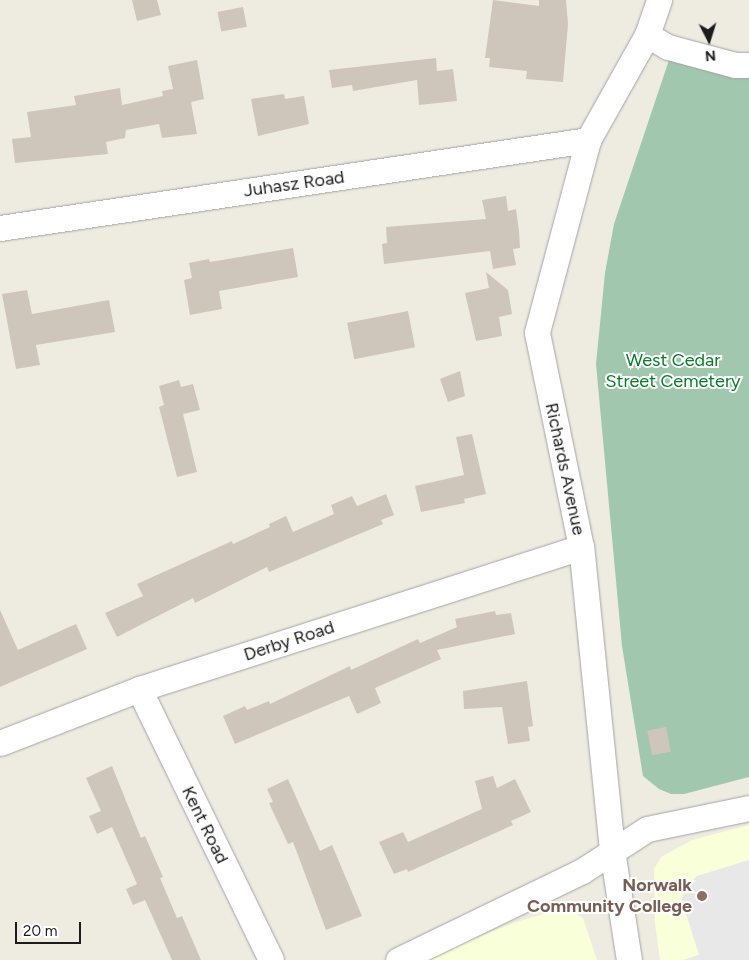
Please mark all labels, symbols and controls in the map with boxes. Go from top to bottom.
north arrow [684,15,734,65]
text: N [704,47,716,64]
street label: Juhasz Road [242,166,346,202]
park label: West Cedar Street Cemetery [606,350,740,392]
street label: Richards Avenue [540,401,590,537]
street label: Derby Road [241,616,337,666]
street label: Kent Road [177,783,233,867]
place label: Norwalk Community College [527,875,692,918]
marker: Norwalk Community College [696,890,708,902]
scale bar [18,912,84,944]
text: 20 m [23,922,57,940]

